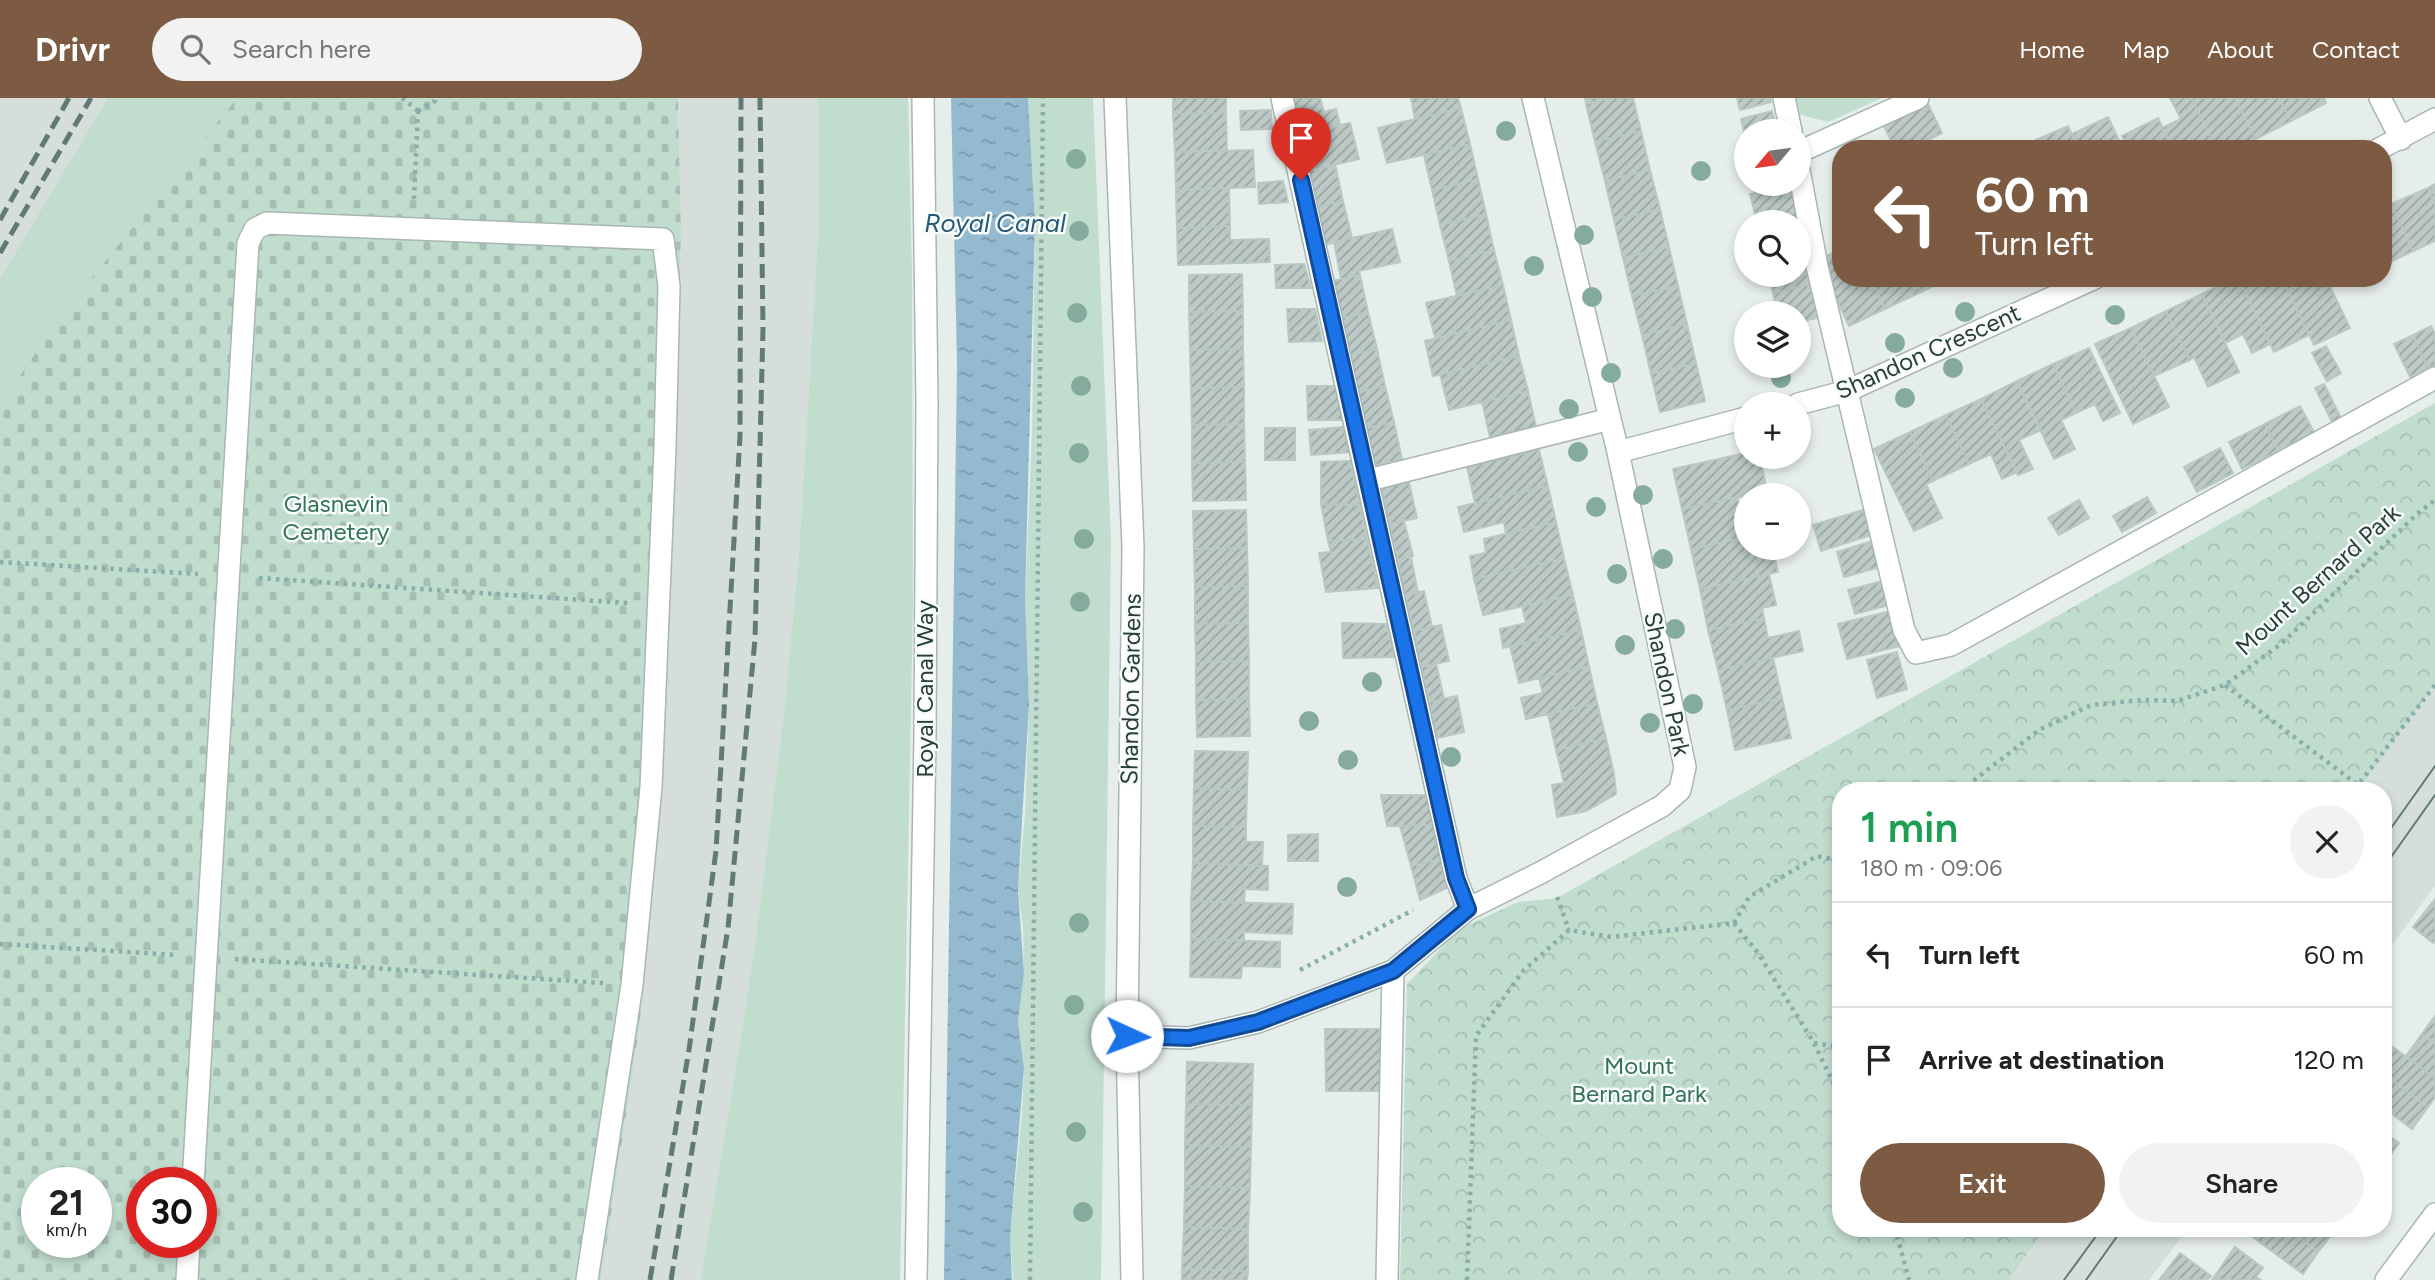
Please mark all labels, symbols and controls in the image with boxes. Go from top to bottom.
search box [152,18,642,81]
text: Drivr [35,30,110,69]
icon: search [176,30,214,68]
text: Search here [232,33,371,65]
text: Home [2019,35,2085,64]
text: Map [2123,35,2169,64]
text: About [2207,35,2274,64]
text: Contact [2312,35,2400,64]
pin [1271,108,1331,180]
icon: arrive [1282,119,1320,157]
north arrow [1734,119,1811,196]
map controls [1734,119,1811,560]
text: 60 m [1975,165,2090,224]
icon: left [1860,168,1951,259]
water label: Royal Canal [924,207,1066,239]
button: search [1734,210,1811,287]
text: Turn left [1975,225,2094,263]
street label: Shandon Crescent [1831,298,2025,405]
button: layers [1734,301,1811,378]
button: + [1734,392,1811,469]
button: − [1734,483,1811,560]
park label: Glasnevin Cemetery [283,489,390,546]
street label: Mount Bernard Park [2229,498,2406,661]
street label: Shandon Gardens [1114,593,1147,785]
street label: Royal Canal Way [910,600,939,778]
street label: Shandon Park [1638,609,1697,759]
text: 1 min [1860,802,1958,853]
button: close [2290,805,2364,879]
text: 180 m · 09:06 [1860,854,2002,882]
icon: left [1860,936,1898,974]
text: Turn left [1919,939,2020,971]
text: 60 m [2304,939,2364,971]
position arrow [1090,999,1164,1073]
icon: arrive [1860,1041,1898,1079]
text: Arrive at destination [1919,1044,2164,1076]
text: 120 m [2294,1044,2364,1076]
park label: Mount Bernard Park [1571,1051,1707,1108]
button: Exit [1860,1143,2105,1223]
button: Share [2119,1143,2364,1223]
speed limit sign: 30 [126,1167,217,1258]
text: 21 [49,1182,84,1224]
text: km/h [46,1219,87,1241]

